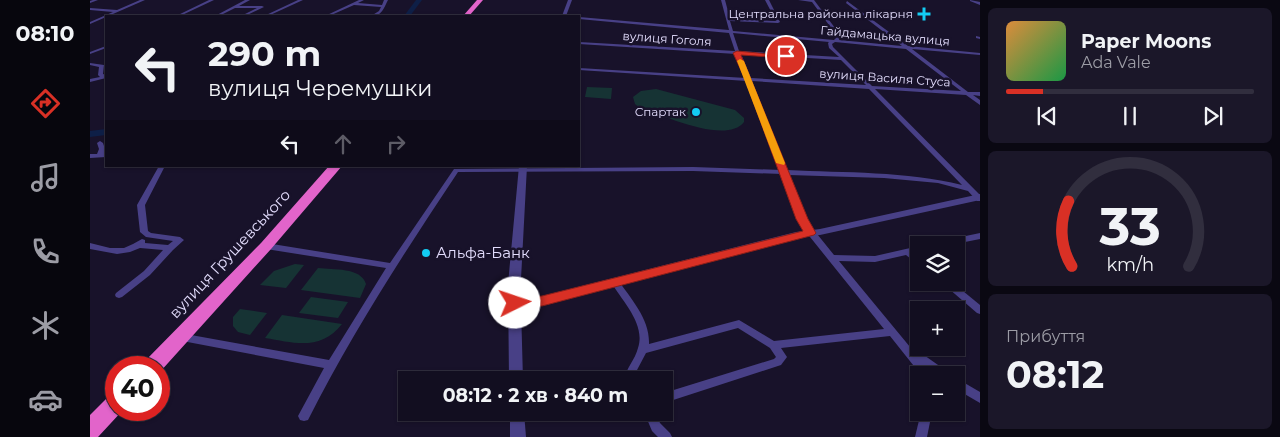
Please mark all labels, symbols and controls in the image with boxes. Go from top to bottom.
place label: Центральна районна лікарня [729,6,913,21]
marker: Центральна районна лікарня [917,7,931,21]
text: 08:10 [16,20,74,47]
street label: Гайдамацька вулиця [820,22,950,49]
street label: вулиця Гоголя [622,28,712,49]
text: Paper Moons [1081,30,1211,53]
text: 290 m [208,32,321,75]
icon: left [125,35,190,100]
pin [765,35,807,77]
icon: arrive [772,42,800,70]
text: Ada Vale [1081,53,1151,72]
street label: вулиця Василя Стуса [819,65,951,90]
text: вулиця Черемушки [208,75,432,102]
icon: directions [28,86,63,121]
icon: previous [1033,102,1061,130]
icon: pause [1116,102,1144,130]
icon: next [1199,102,1227,130]
place label: Спартак [635,104,686,119]
marker: Спартак [690,106,702,118]
icon: left [276,130,304,158]
icon: ahead [329,130,357,158]
icon: right [382,130,410,158]
icon: music [28,160,63,195]
street label: вулиця Грушевського [165,185,294,322]
text: 33 [1098,195,1161,258]
icon: phone [28,234,63,269]
map controls [910,236,965,421]
button: layers [910,236,965,291]
place label: Альфа-Банк [436,243,530,262]
marker: Альфа-Банк [420,247,432,259]
text: km/h [1106,254,1154,275]
position arrow [488,276,540,328]
button: + [910,301,965,356]
icon: climate [28,308,63,343]
text: Прибуття [1006,327,1085,346]
text: 08:12 [1006,351,1104,398]
speed limit sign: 40 [105,356,170,421]
button: − [910,366,965,421]
icon: car [28,382,63,417]
text: 08:12 · 2 хв · 840 m [443,384,628,407]

